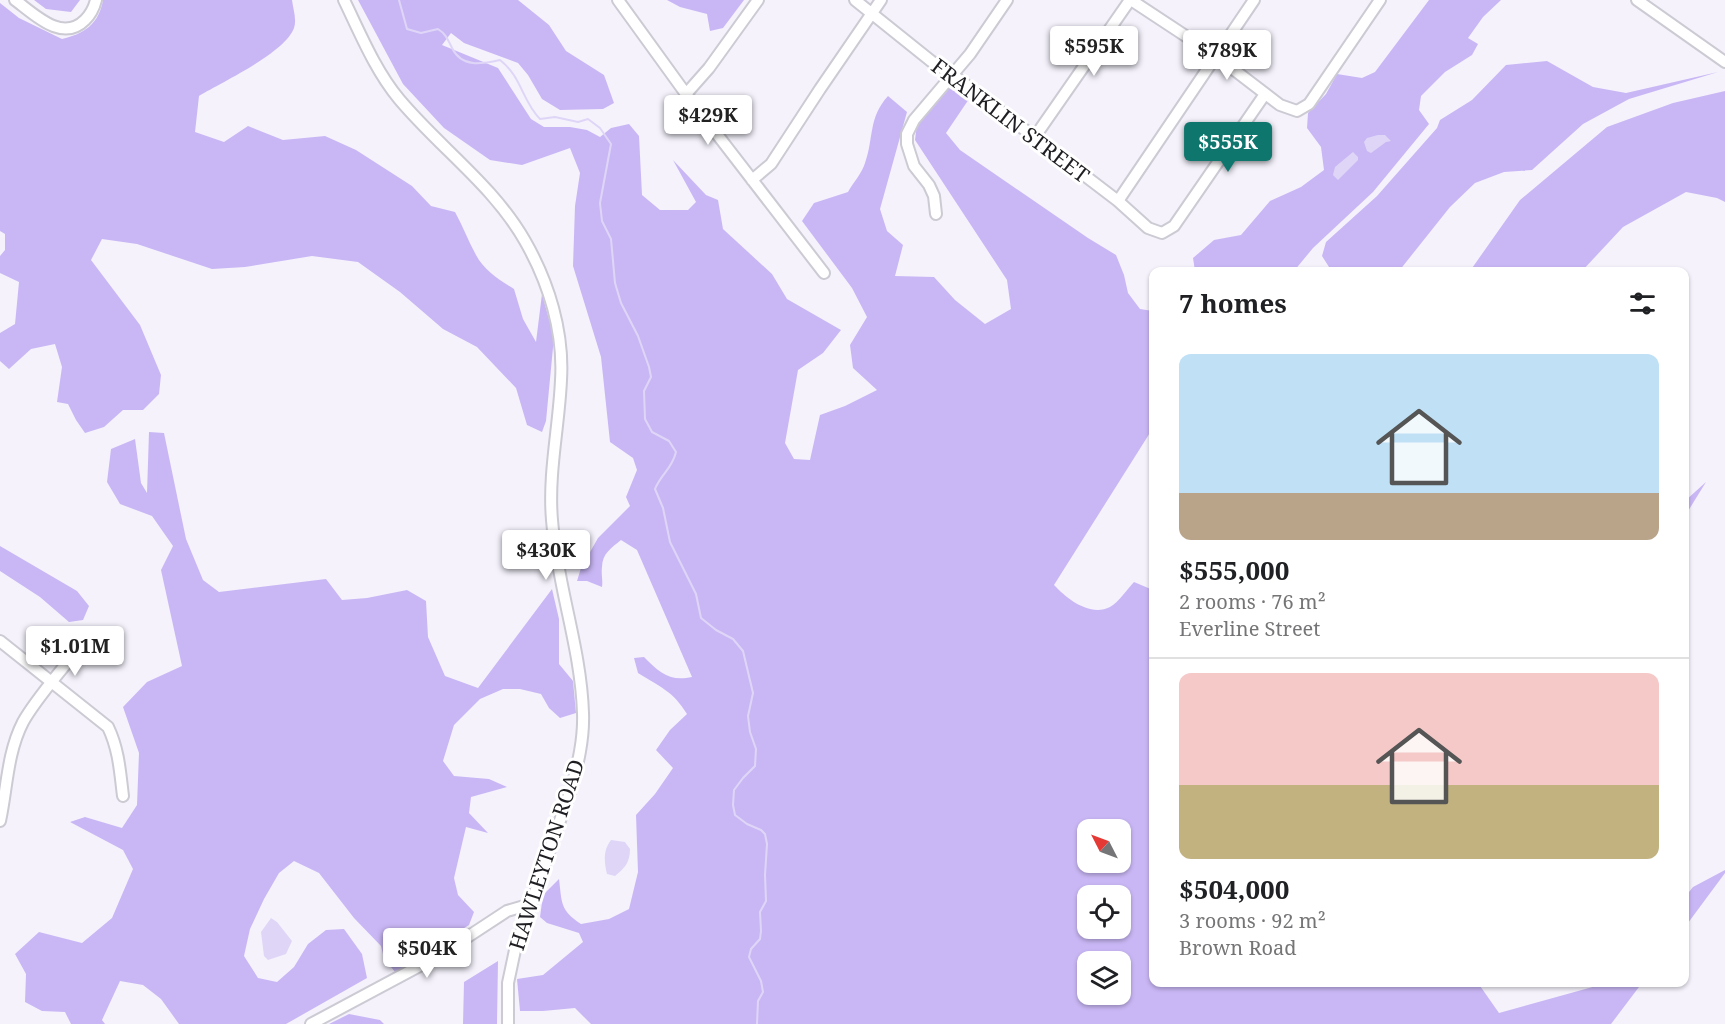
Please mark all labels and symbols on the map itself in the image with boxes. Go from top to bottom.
pin: $595K [1052,26,1136,77]
pin: $789K [1185,30,1269,81]
street label: FRANKLIN STREET [926,52,1095,189]
pin: $429K [666,95,750,146]
pin: $555K [1186,122,1270,173]
pin: $430K [504,530,588,581]
pin: $1.01M [26,626,124,677]
street label: HAWLEYTON ROAD [502,756,590,954]
north arrow [1077,819,1131,873]
pin: $504K [385,928,469,979]

